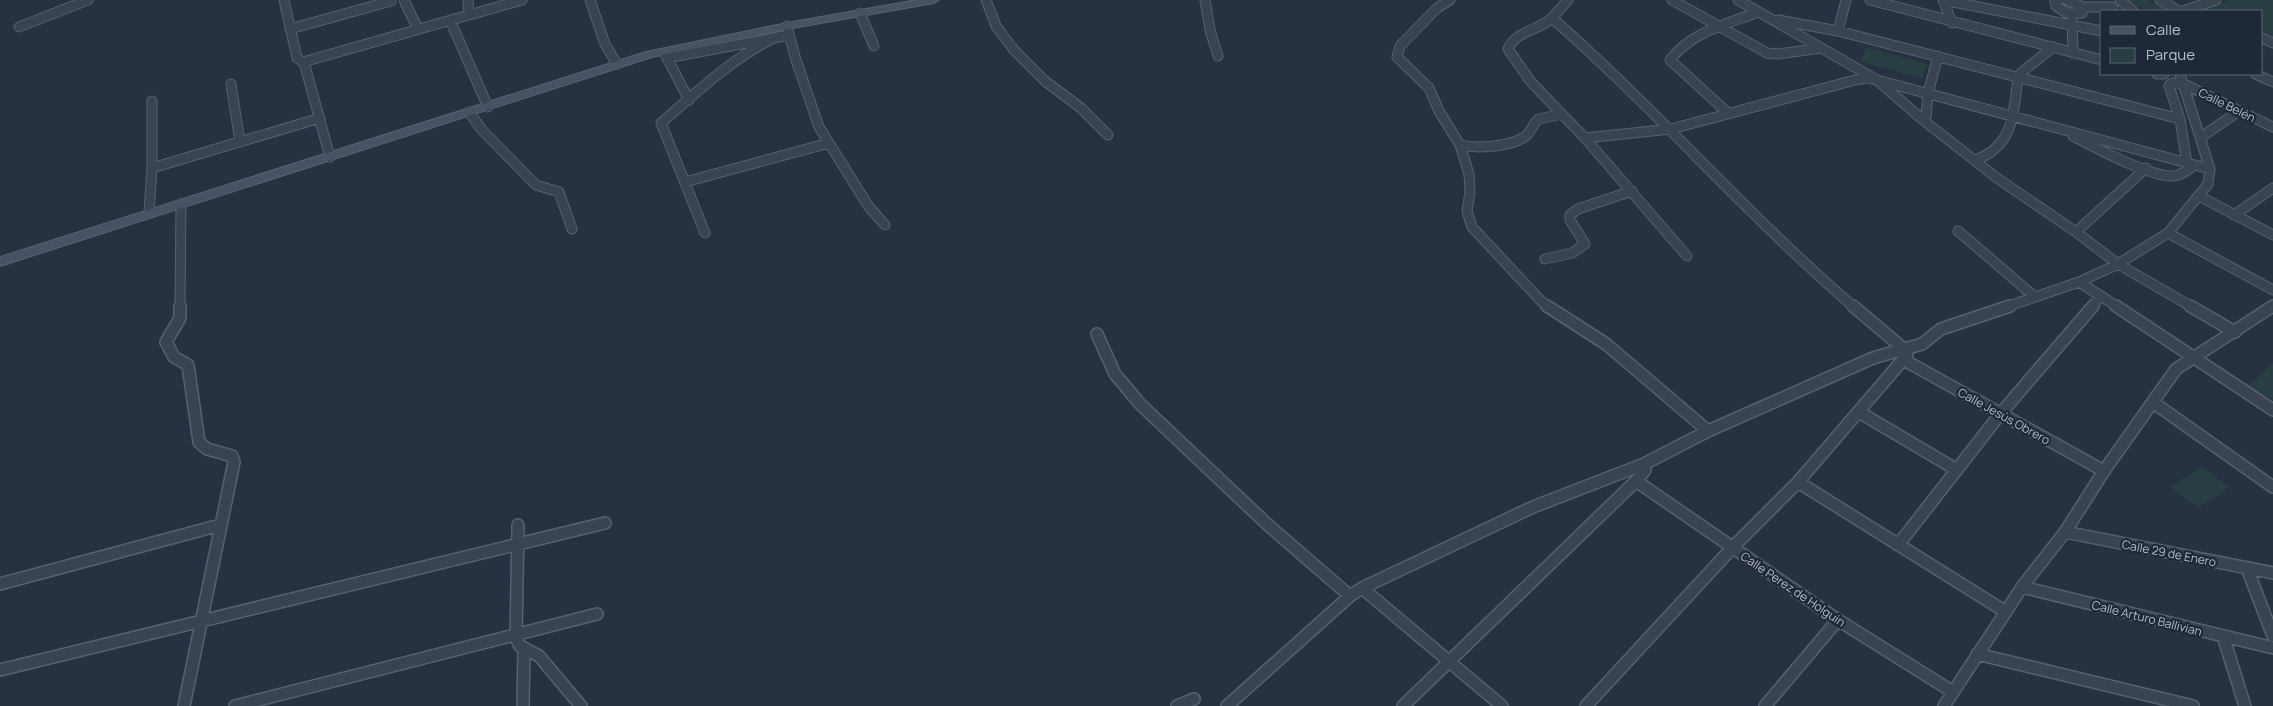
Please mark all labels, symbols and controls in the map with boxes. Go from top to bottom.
legend [2100,10,2263,75]
text: Calle [2146,19,2181,40]
text: Parque [2146,44,2195,65]
street label: Calle Belén [2196,84,2258,126]
street label: Calle Jesús Obrero [1955,384,2053,448]
street label: Calle 29 de Enero [2120,536,2218,570]
street label: Calle Perez de Holguin [1737,547,1849,631]
street label: Calle Arturo Ballivian [2090,596,2204,640]

